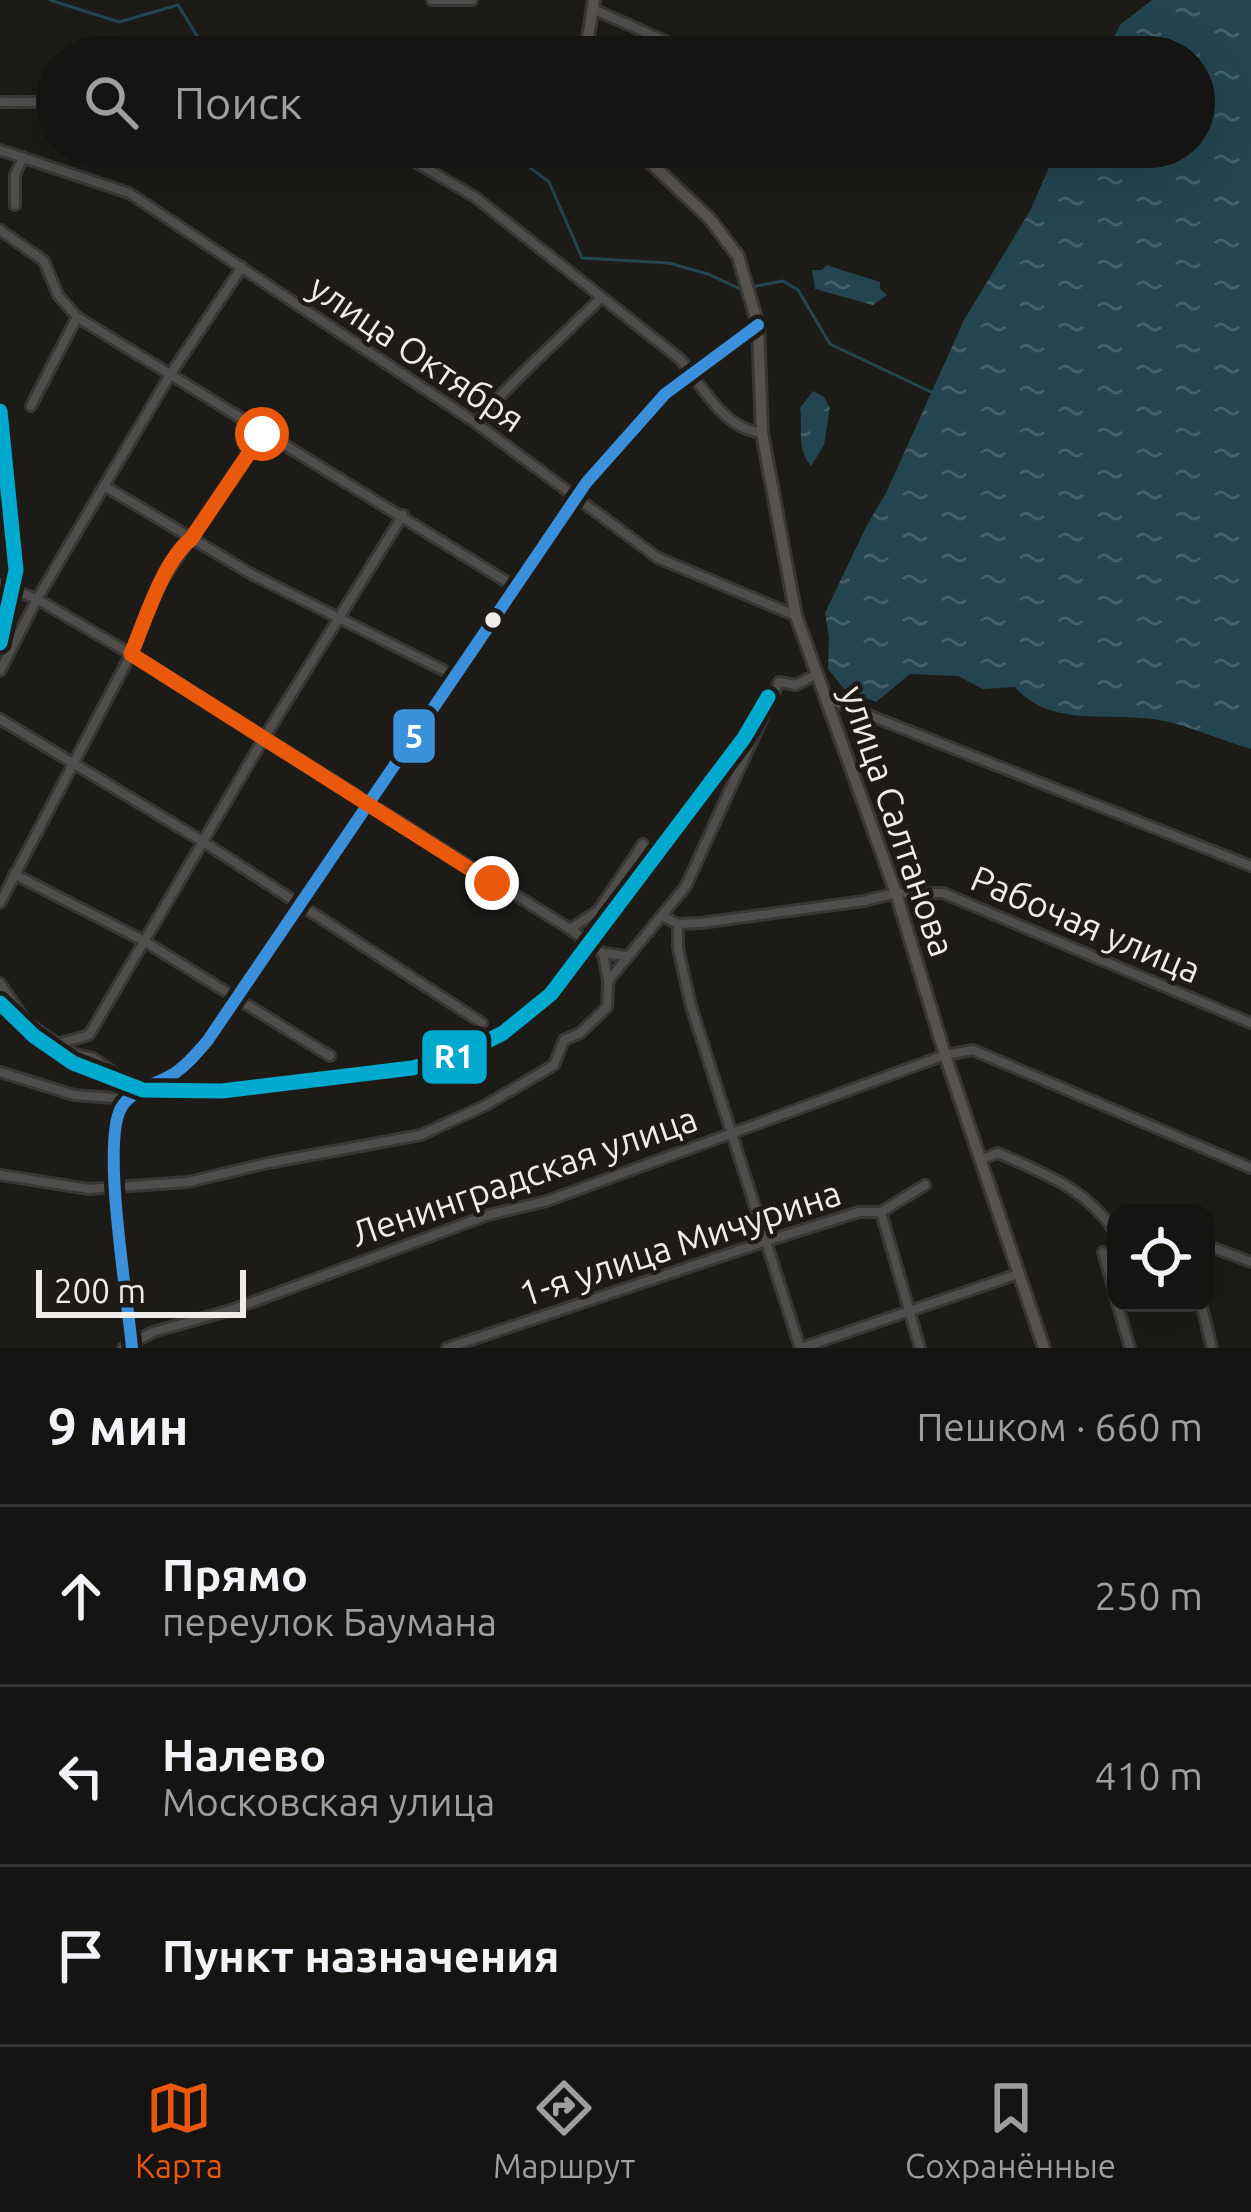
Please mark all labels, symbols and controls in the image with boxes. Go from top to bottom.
search box [36,36,1215,168]
icon: search [78,69,144,135]
text: Поиск [174,77,302,128]
street label: улица Октября [302,266,532,440]
route start [235,407,289,461]
unlabelled marker [482,609,504,631]
street label: улица Салтанова [833,680,964,961]
line badge: 5 [391,707,437,765]
text: 5 [405,717,423,754]
route end [465,856,519,910]
street label: Рабочая улица [965,857,1207,990]
line badge: R1 [420,1028,489,1086]
text: R1 [434,1037,474,1074]
street label: Ленинградская улица [345,1097,702,1254]
street label: 1-я улица Мичурина [514,1171,846,1314]
map controls [1107,1204,1215,1312]
button: locate [1107,1204,1215,1312]
scale bar [36,1264,246,1317]
text: 200 m [54,1272,146,1309]
text: 9 мин [48,1397,189,1455]
text: Пешком · 660 m [916,1405,1203,1448]
text: Прямо [162,1549,308,1600]
icon: ahead [48,1563,114,1629]
text: 250 m [1094,1574,1203,1617]
text: переулок Баумана [162,1600,497,1643]
text: Налево [162,1729,326,1780]
icon: left [48,1743,114,1809]
text: 410 m [1094,1754,1203,1797]
text: Московская улица [162,1780,495,1823]
icon: arrive [48,1923,114,1989]
text: Пункт назначения [162,1930,560,1981]
tab: Карта [135,2075,223,2184]
tab: Маршрут [493,2075,635,2184]
tab: Сохранённые [905,2075,1116,2184]

